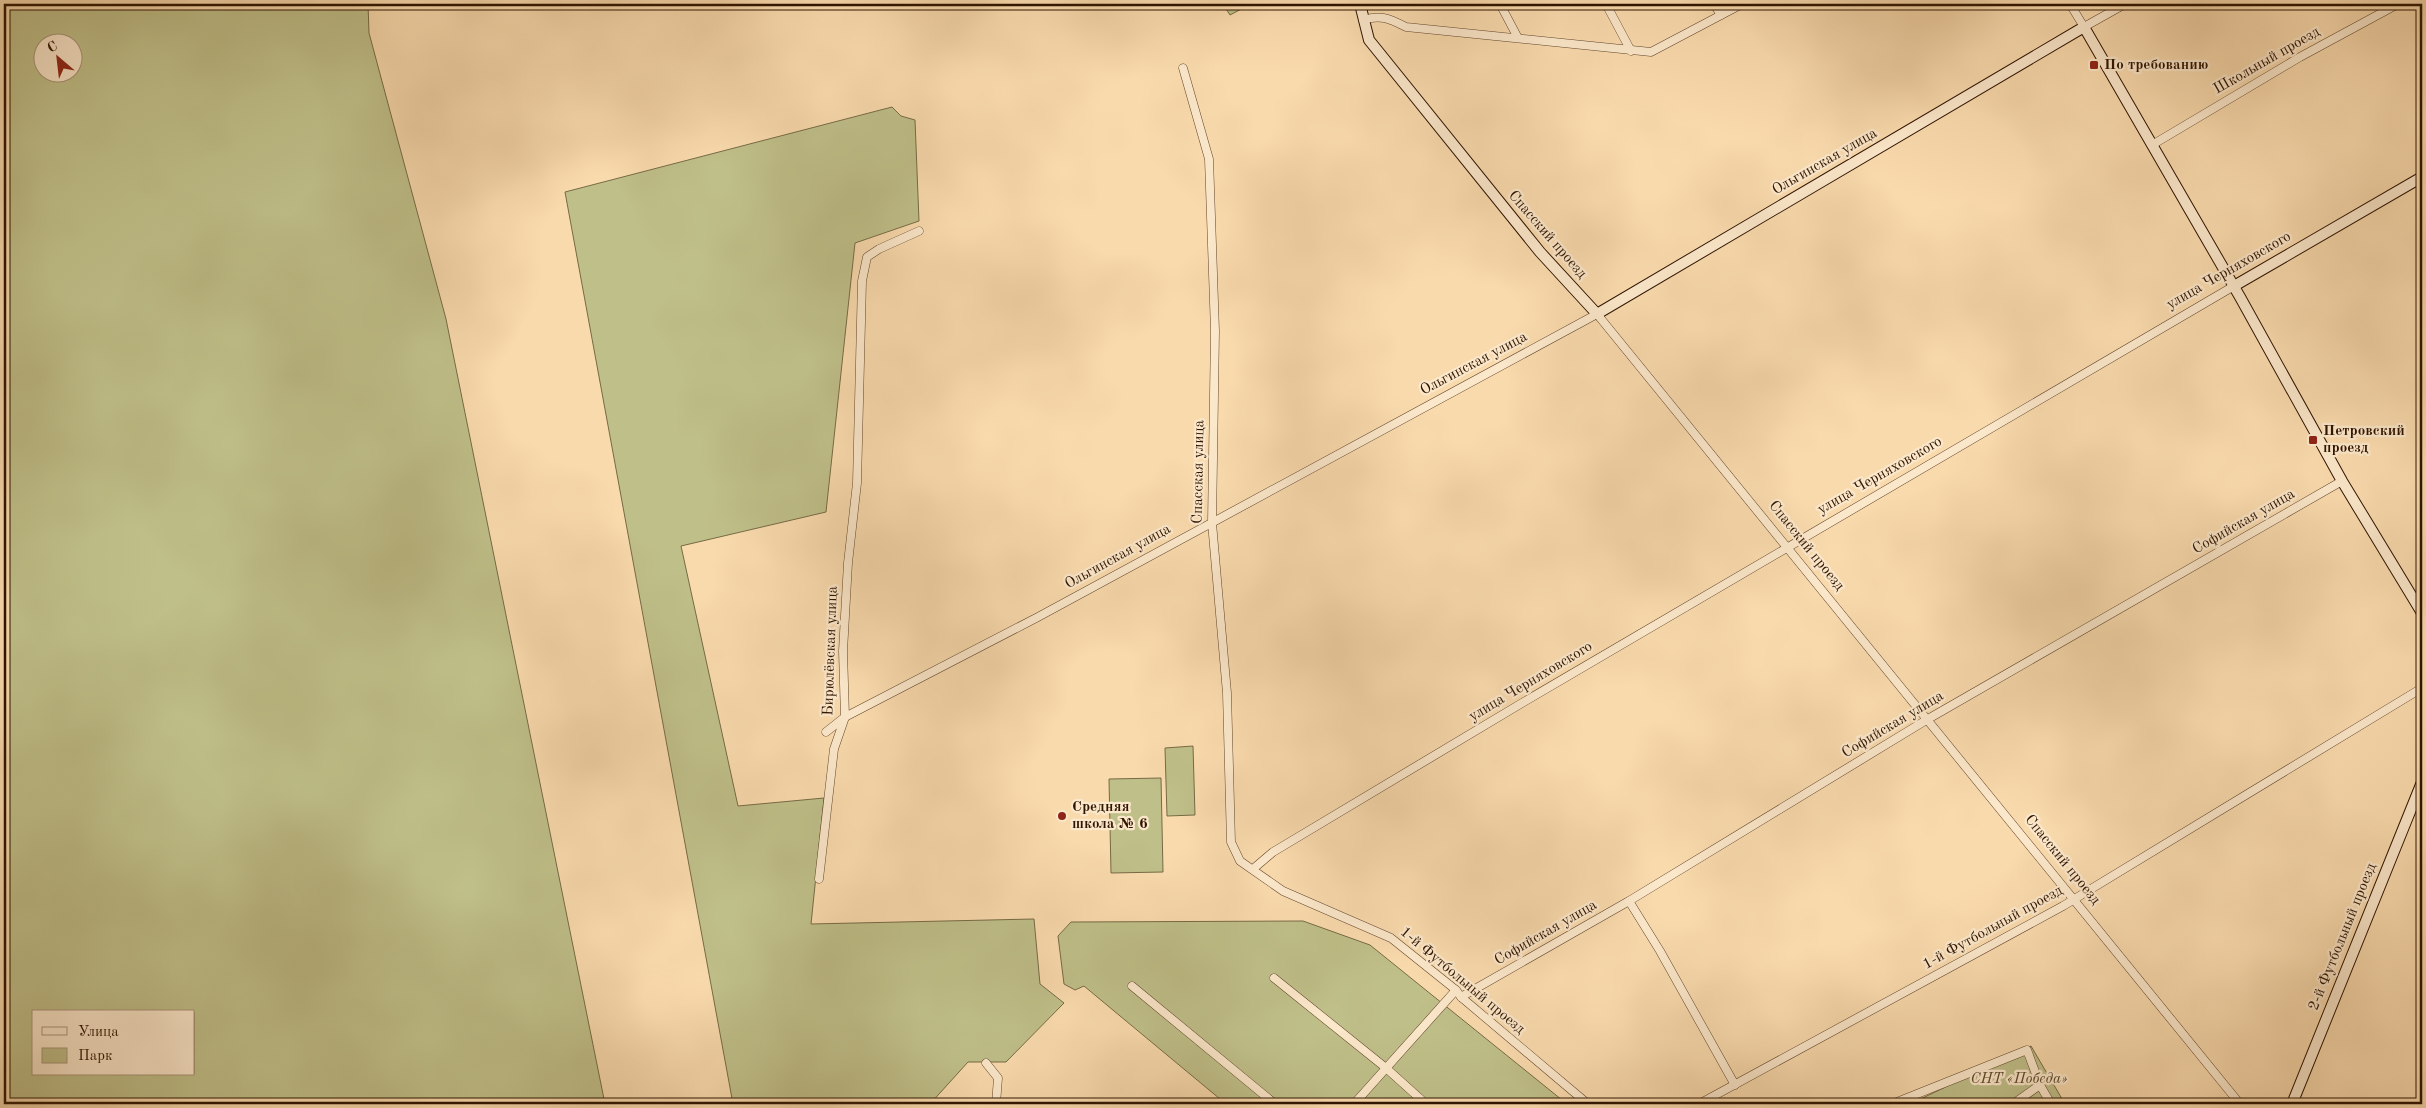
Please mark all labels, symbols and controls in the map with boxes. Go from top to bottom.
street label: Школьный проезд [2211,24,2323,97]
north arrow [32,32,82,82]
text: С [45,39,60,56]
place label: По требованию [2104,58,2208,73]
marker: По требованию [2088,59,2100,71]
street label: Ольгинская улица [1770,126,1881,198]
street label: Спасский проезд [1505,188,1589,282]
street label: улица Черняховского [2164,229,2294,313]
street label: Ольгинская улица [1418,329,1530,398]
street label: Спасская улица [1191,419,1207,524]
place label: Петровский проезд [2323,424,2405,456]
street label: улица Черняховского [1815,434,1945,518]
marker: Петровский проезд [2307,434,2319,446]
street label: Софийская улица [2190,486,2298,557]
street label: Спасский проезд [1765,498,1847,594]
street label: Ольгинская улица [1063,521,1174,592]
street label: Бирюлёвская улица [821,585,841,716]
street label: улица Черняховского [1467,639,1595,725]
street label: Софийская улица [1840,689,1947,761]
place label: Средняя школа № 6 [1072,800,1148,832]
marker: Средняя школа № 6 [1056,810,1068,822]
street label: Спасский проезд [2021,812,2103,908]
street label: 2-й Футбольный проезд [2307,861,2380,1013]
street label: 1-й Футбольный проезд [1921,883,2066,973]
street label: Софийская улица [1492,897,1600,968]
street label: 1-й Футбольный проезд [1397,925,1528,1038]
legend [32,1010,195,1076]
text: Улица [78,1025,119,1040]
text: Парк [78,1049,113,1064]
park label: СНТ «Победа» [1970,1071,2068,1087]

